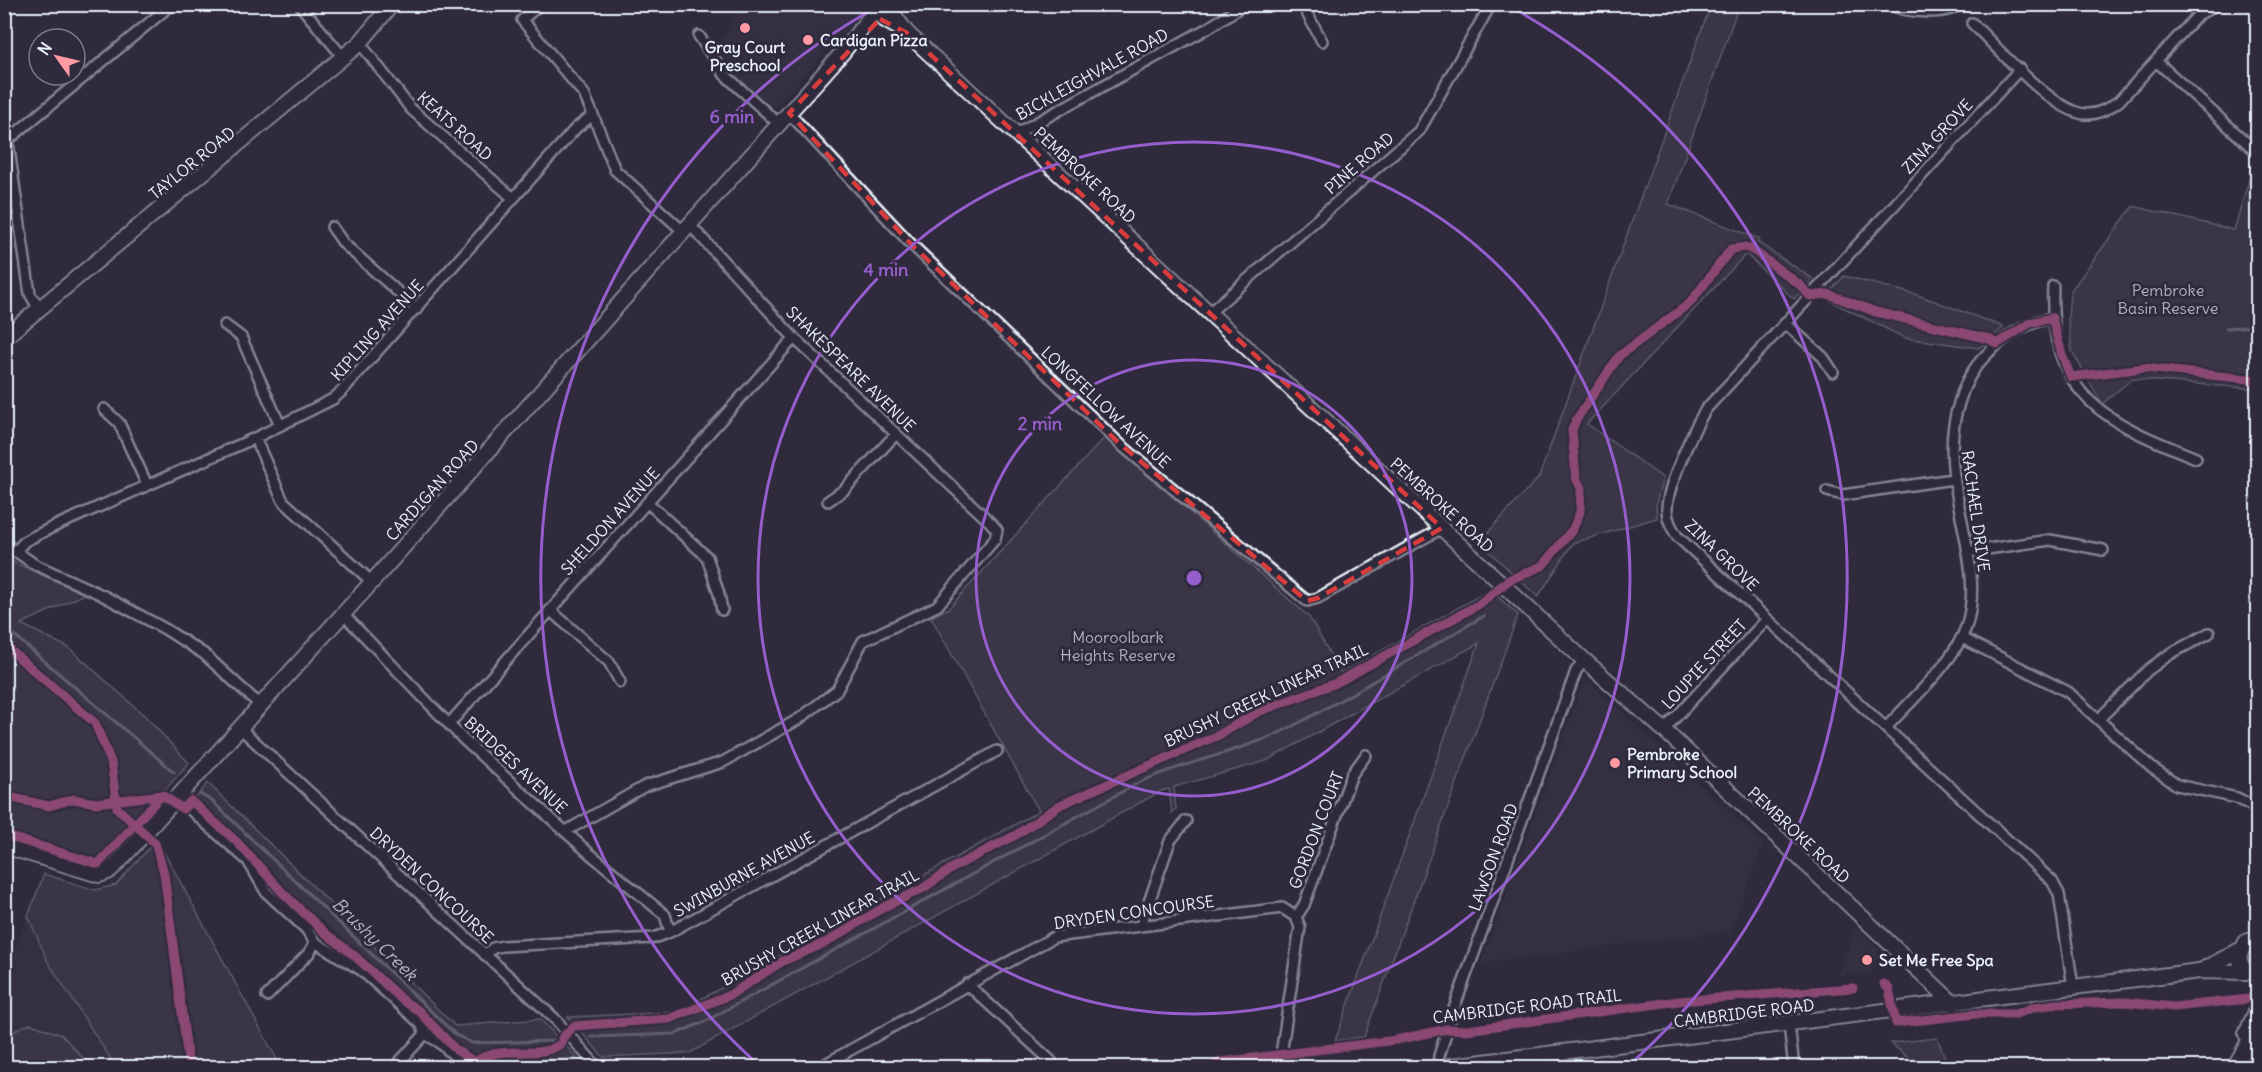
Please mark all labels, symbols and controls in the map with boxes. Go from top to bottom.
marker: Gray Court Preschool [738,21,752,35]
street label: BICKLEIGHVALE ROAD [1012,24,1172,124]
north arrow [27,27,87,87]
place label: Cardigan Pizza [820,30,928,51]
marker: Cardigan Pizza [801,33,815,47]
place label: Gray Court Preschool [705,37,786,75]
text: N [33,38,56,59]
street label: KEATS ROAD [413,87,497,165]
street label: ZINA GROVE [1897,95,1977,177]
text: 6 min [710,105,755,128]
street label: TAYLOR ROAD [145,122,239,204]
street label: PEMBROKE ROAD [1030,123,1140,227]
street label: PINE ROAD [1320,128,1398,198]
text: 4 min [864,258,909,281]
street label: KIPLING AVENUE [326,275,428,385]
park label: Pembroke Basin Reserve [2118,280,2218,318]
street label: SHAKESPEARE AVENUE [782,302,920,436]
street label: LONGFELLOW AVENUE [1037,342,1175,472]
text: 2 min [1018,412,1063,435]
street label: CARDIGAN ROAD [381,435,483,545]
street label: RACHAEL DRIVE [1958,449,1994,573]
street label: PEMBROKE ROAD [1386,453,1498,557]
street label: SHELDON AVENUE [557,463,663,579]
street label: ZINA GROVE [1681,515,1763,595]
centre of rings [1184,568,1204,588]
street label: LOUPIE STREET [1657,615,1751,713]
park label: Mooroolbark Heights Reserve [1060,627,1176,665]
street label: BRUSHY CREEK LINEAR TRAIL [1161,639,1371,751]
street label: BRIDGES AVENUE [461,712,571,818]
place label: Pembroke Primary School [1627,744,1737,783]
marker: Pembroke Primary School [1608,756,1622,770]
street label: GORDON COURT [1284,768,1348,892]
street label: PEMBROKE ROAD [1744,783,1854,887]
street label: LAWSON ROAD [1464,800,1522,914]
street label: DRYDEN CONCOURSE [366,823,498,947]
street label: SWINBURNE AVENUE [670,827,818,921]
street label: BRUSHY CREEK LINEAR TRAIL [718,864,922,990]
street label: DRYDEN CONCOURSE [1053,891,1215,933]
water label: Brushy Creek [328,893,424,987]
place label: Set Me Free Spa [1879,950,1994,971]
marker: Set Me Free Spa [1860,953,1874,967]
street label: CAMBRIDGE ROAD TRAIL [1432,984,1623,1027]
street label: CAMBRIDGE ROAD [1672,994,1816,1032]

